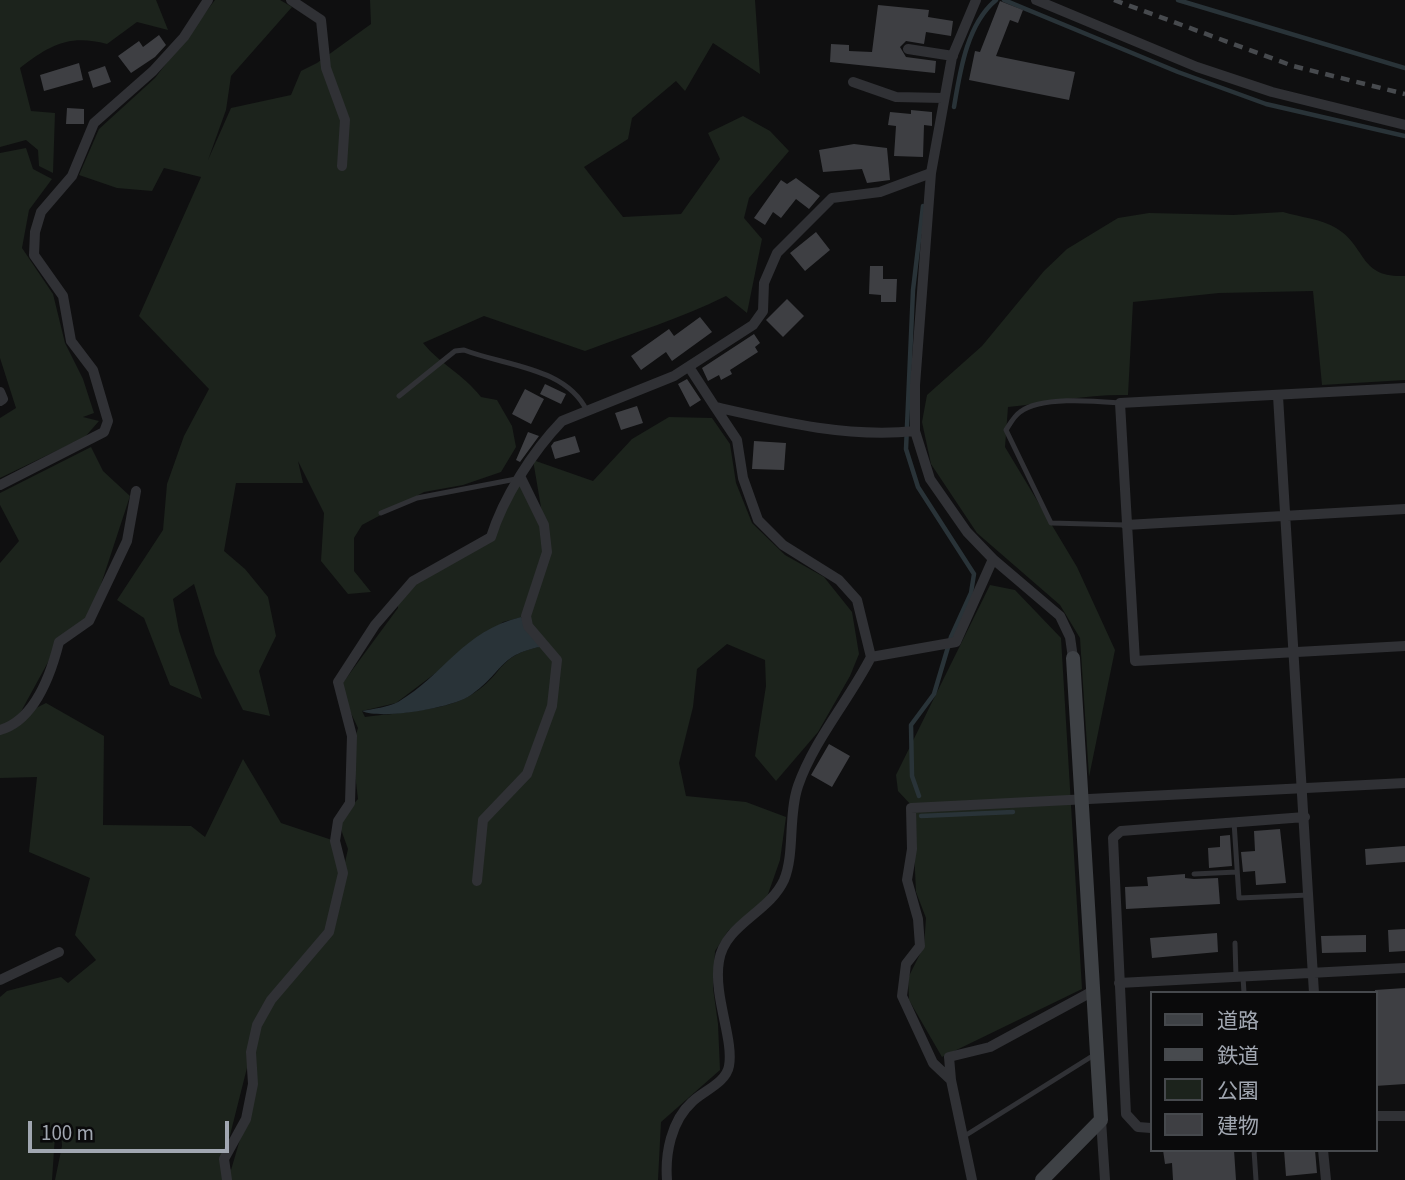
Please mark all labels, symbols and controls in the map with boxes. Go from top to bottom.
legend [1150,991,1377,1152]
text: 道路 [1217,1006,1259,1036]
text: 鉄道 [1217,1041,1259,1071]
text: 公園 [1217,1076,1259,1106]
scale bar [32,1106,233,1150]
text: 建物 [1217,1111,1259,1141]
text: 100 m [41,1118,94,1148]

